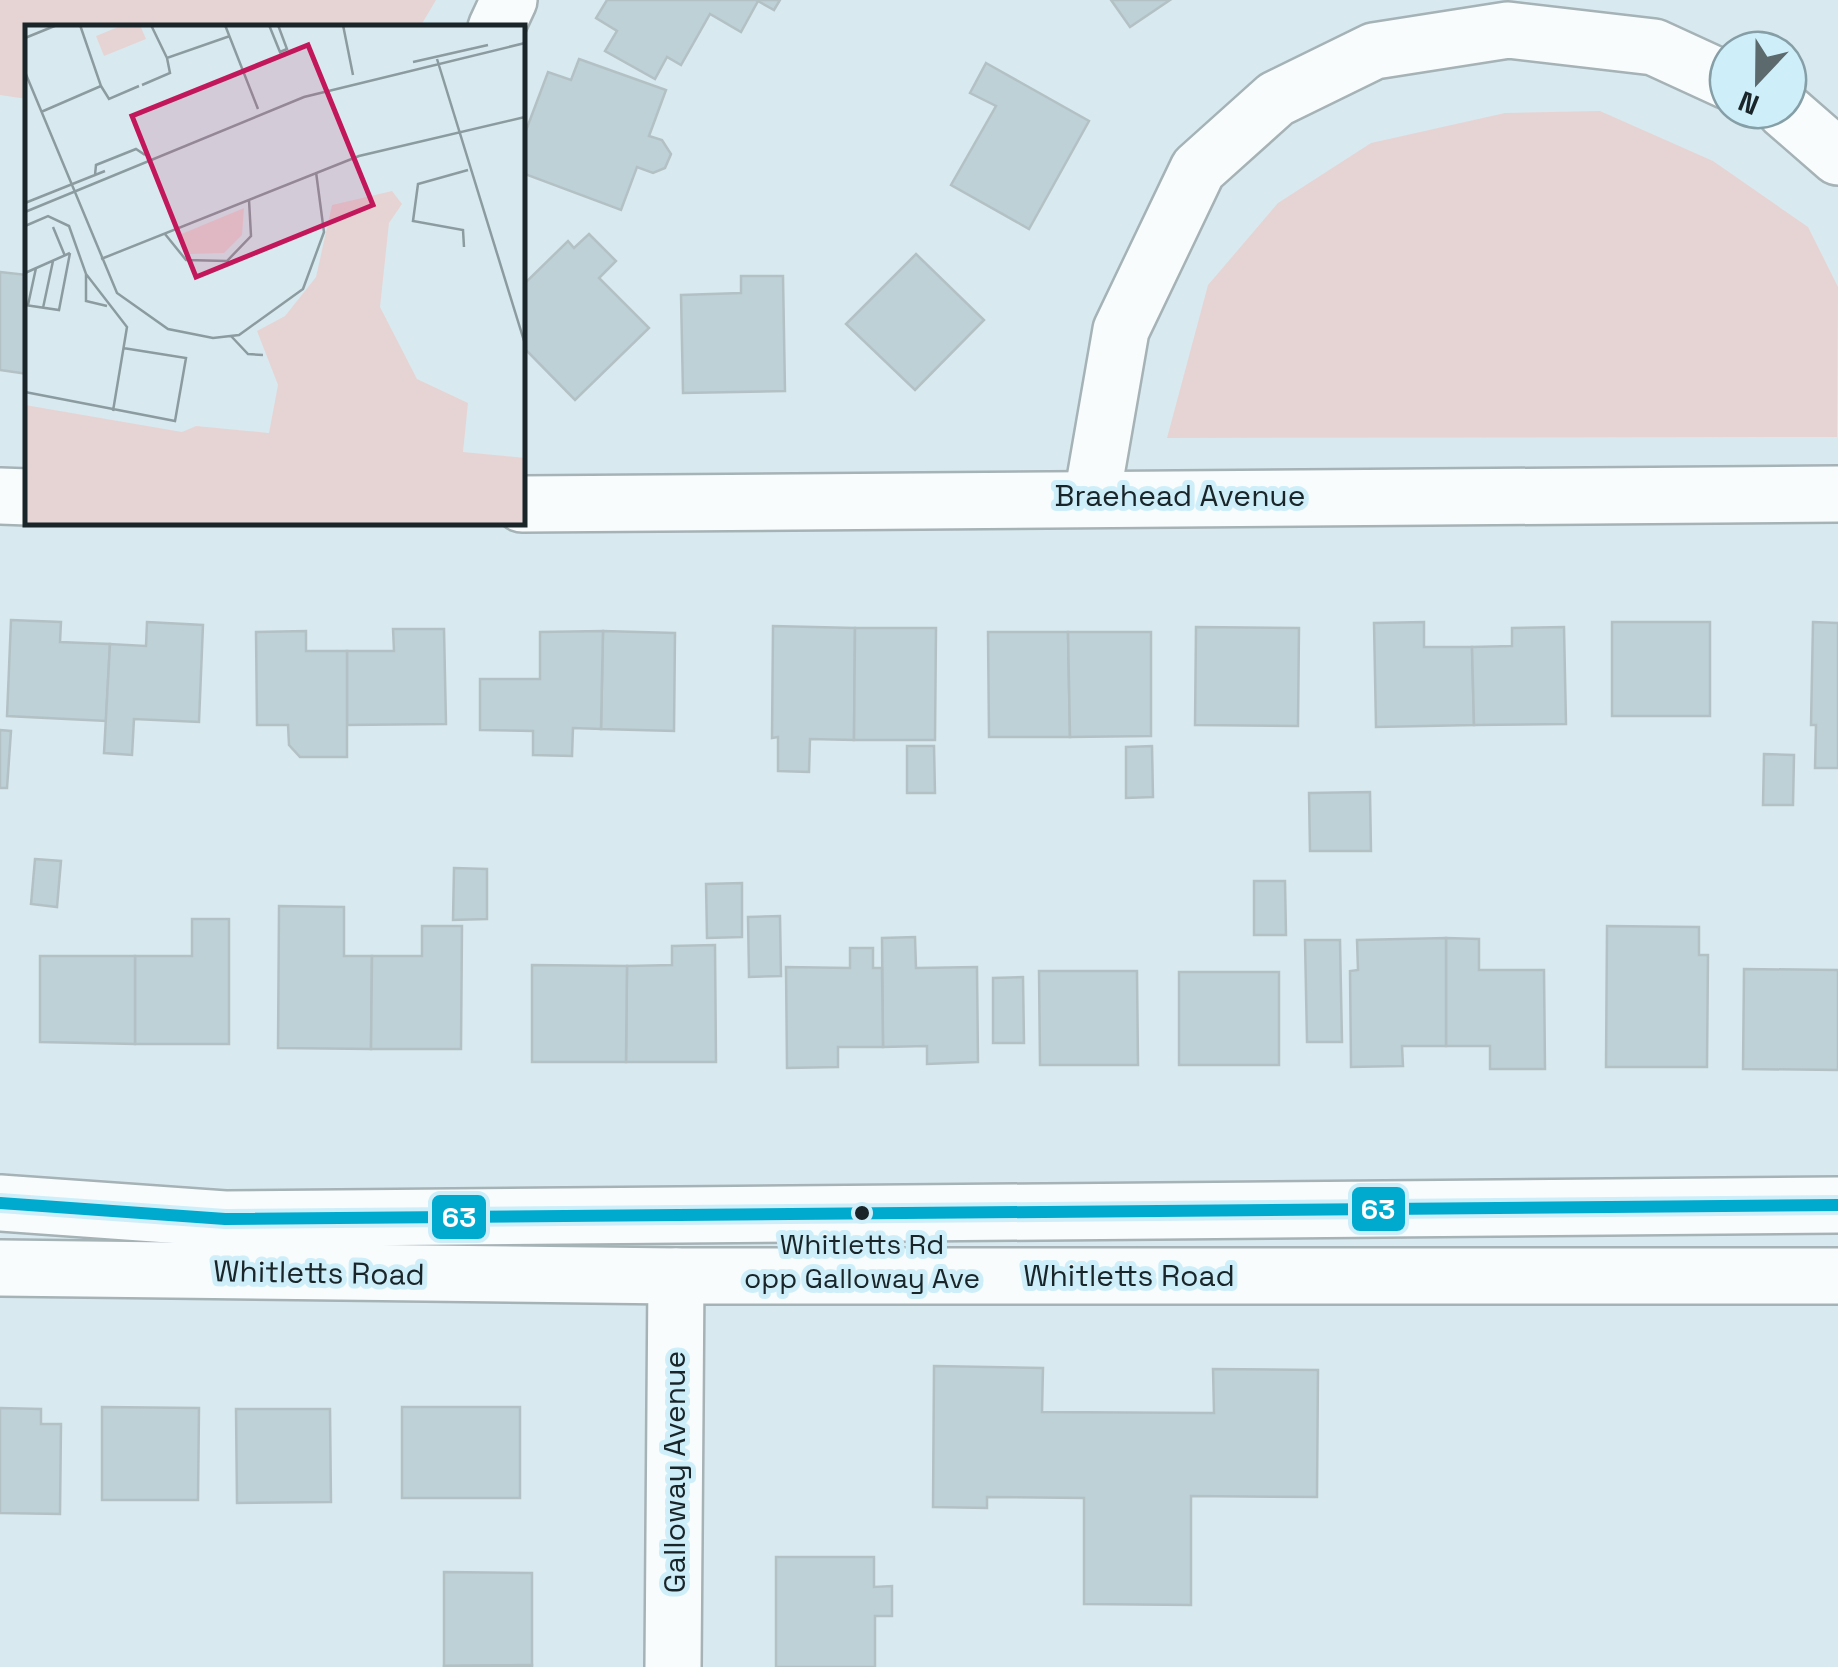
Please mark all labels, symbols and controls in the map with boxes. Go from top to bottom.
inset map [25,25,525,525]
north arrow [1708,30,1808,130]
text: N [1733,83,1764,123]
street label: Braehead Avenue [1055,476,1305,515]
line badge: 63 [1350,1185,1407,1233]
text: 63 [1361,1191,1395,1227]
line badge: 63 [430,1193,488,1241]
text: 63 [442,1199,476,1235]
marker: Whitletts Rd opp Galloway Ave [852,1203,872,1223]
place label: Whitletts Rd opp Galloway Ave [744,1226,980,1296]
street label: Whitletts Road [213,1251,425,1294]
street label: Whitletts Road [1023,1256,1235,1295]
street label: Galloway Avenue [655,1351,694,1593]

